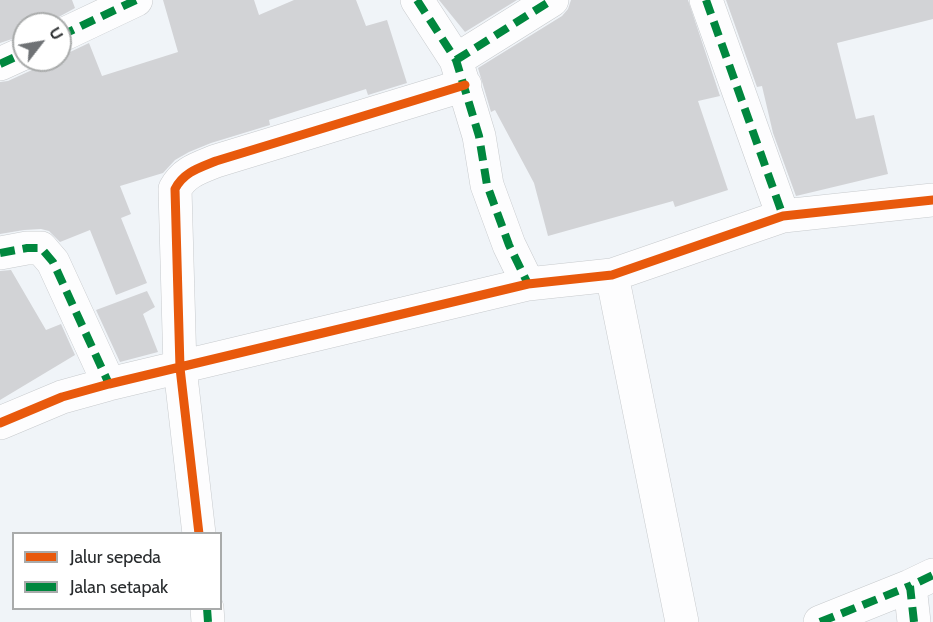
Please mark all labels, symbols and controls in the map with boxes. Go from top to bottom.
north arrow [12,12,72,72]
text: U [45,24,67,43]
legend [12,532,222,610]
text: Jalur sepeda [70,546,161,568]
text: Jalan setapak [70,576,168,598]

